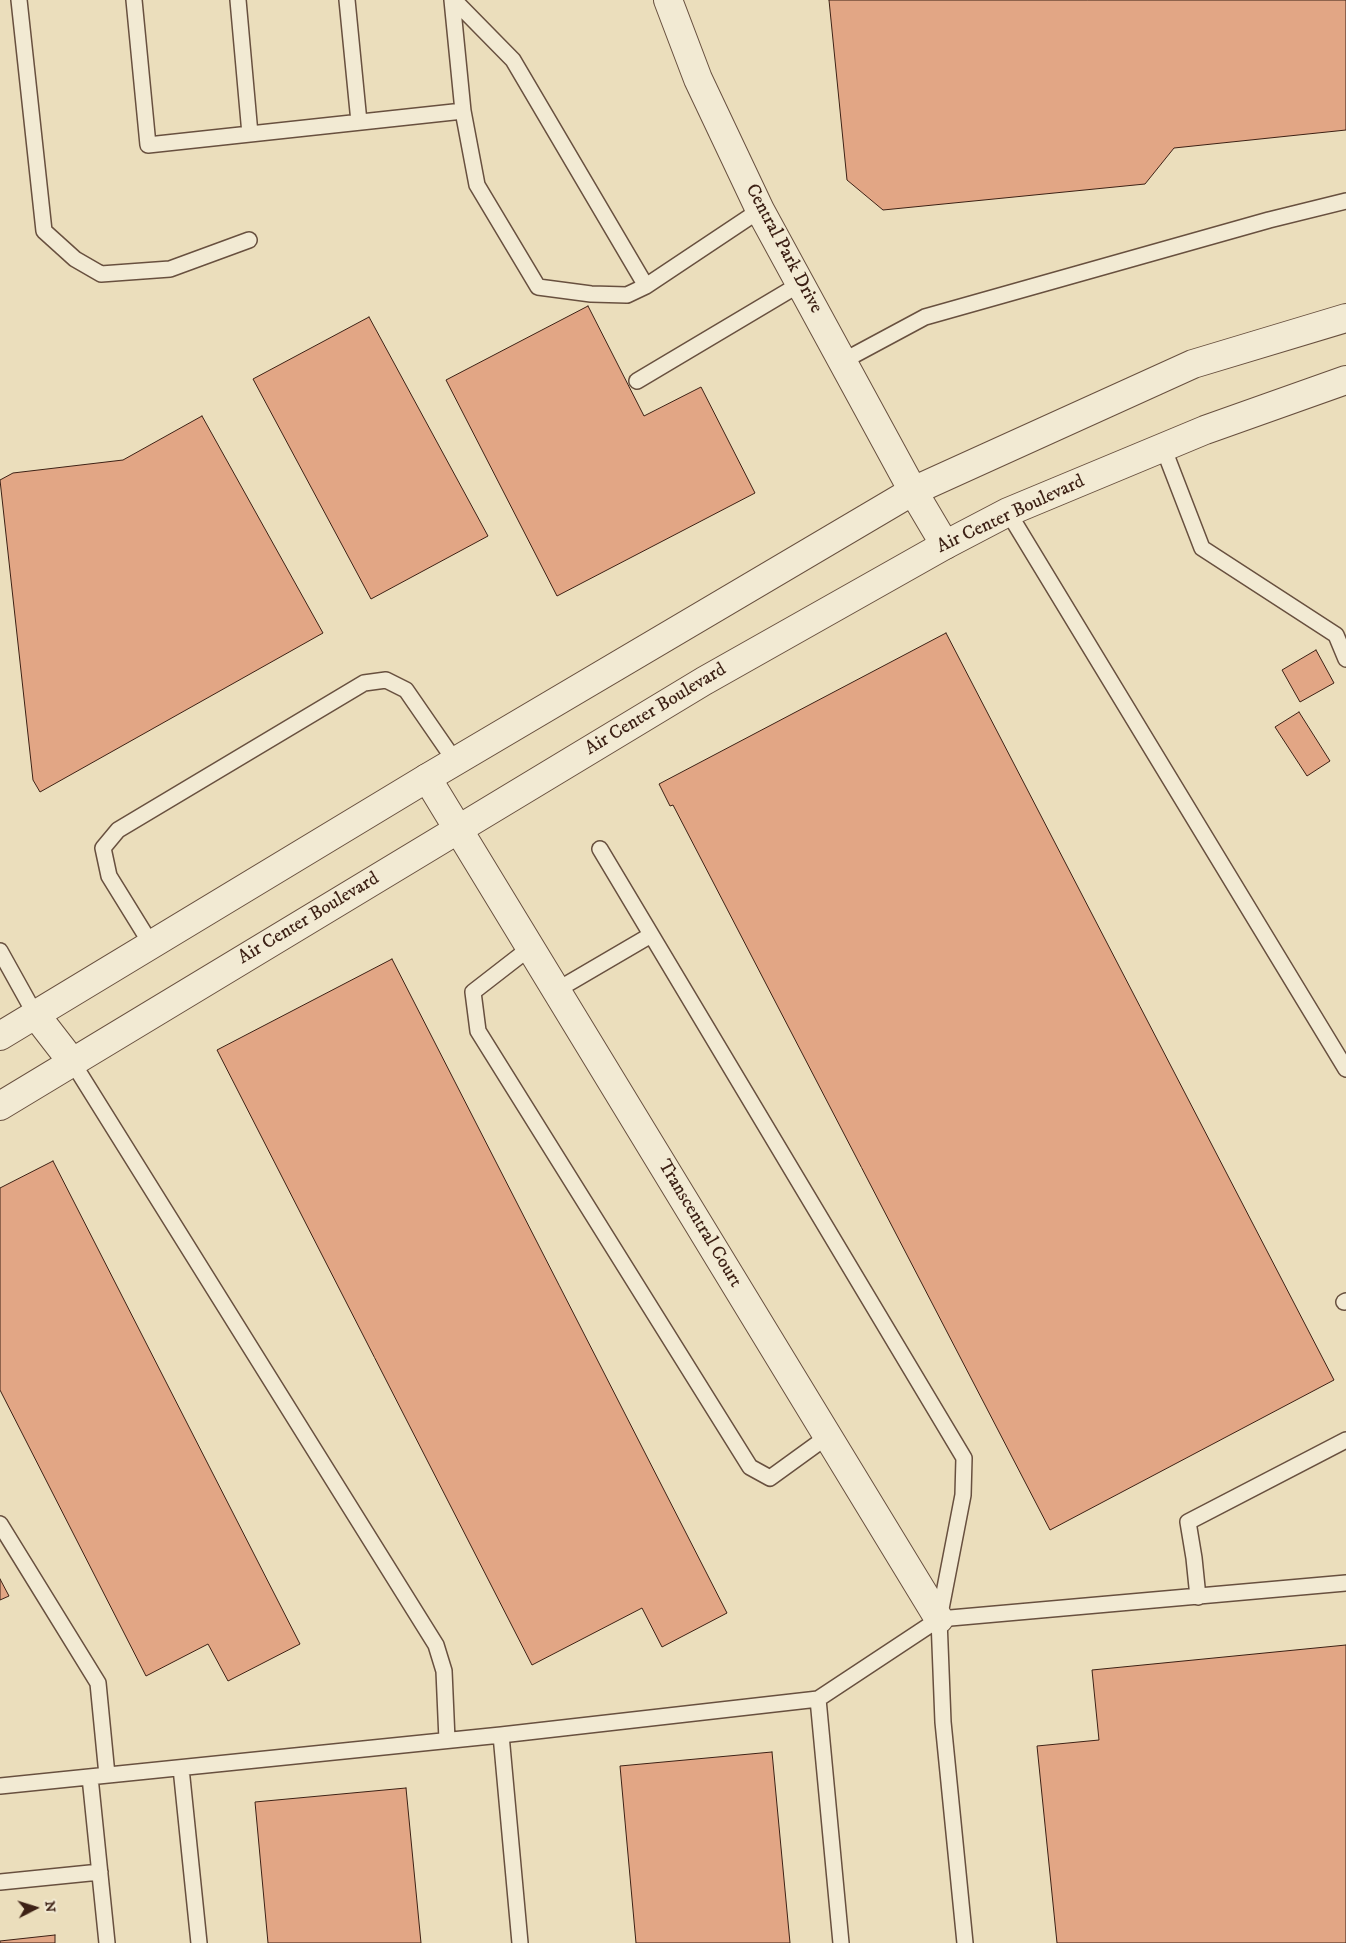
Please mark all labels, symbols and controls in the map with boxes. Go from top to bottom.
street label: Central Park Drive [739,180,827,318]
street label: Air Center Boulevard [933,471,1089,559]
street label: Air Center Boulevard [581,659,731,761]
street label: Air Center Boulevard [234,868,384,970]
street label: Transcentral Court [652,1156,746,1292]
north arrow [10,1883,60,1933]
text: N [40,1900,59,1913]

